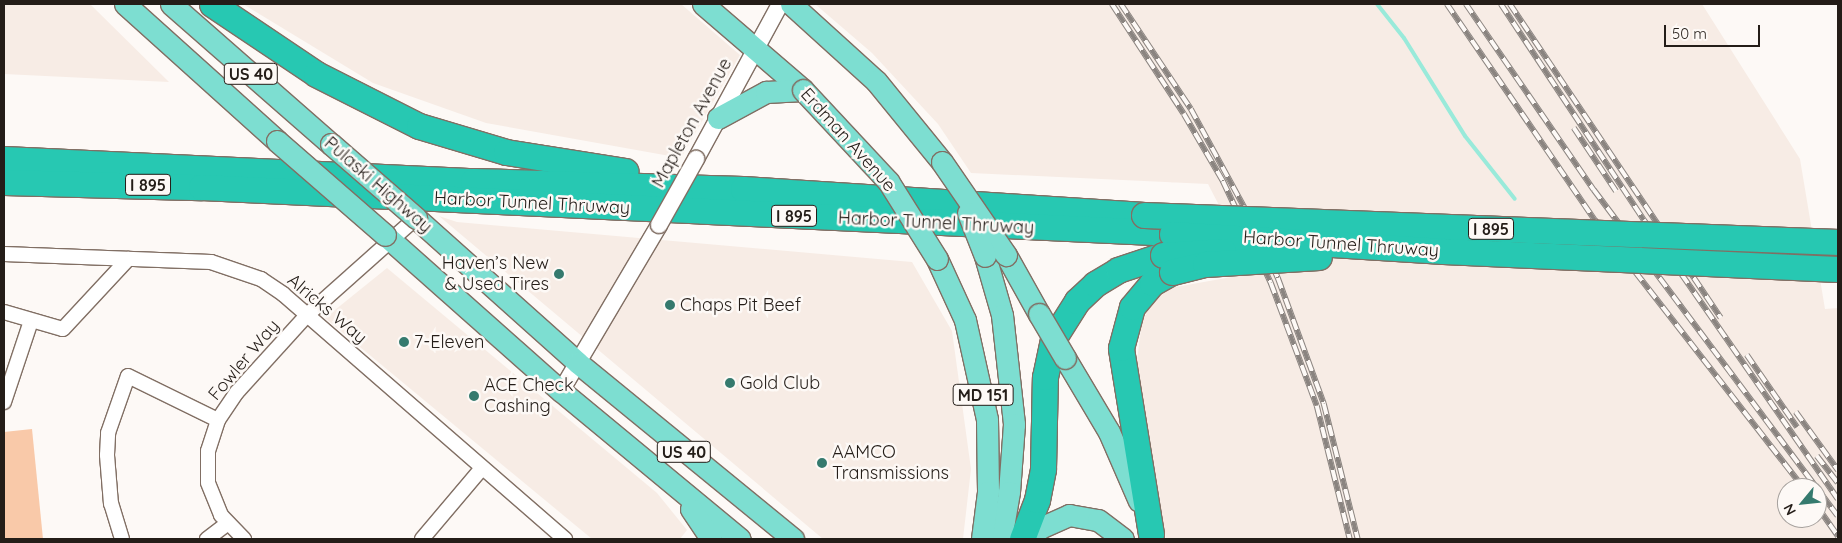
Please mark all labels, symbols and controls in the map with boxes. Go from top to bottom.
scale bar [1667,15,1763,47]
text: 50 m [1672,24,1707,43]
street label: Mapleton Avenue [648,55,736,191]
road number: US 40 [224,61,278,88]
street label: Erdman Avenue [796,84,900,196]
street label: Pulaski Highway [320,132,436,238]
road number: I 895 [124,172,172,198]
street label: Harbor Tunnel Thruway [433,187,631,219]
road number: I 895 [770,202,818,230]
street label: Harbor Tunnel Thruway [837,207,1035,239]
road number: I 895 [1467,215,1515,242]
street label: Harbor Tunnel Thruway [1242,226,1440,262]
place label: Haven’s New & Used Tires [442,253,549,296]
marker: Haven’s New & Used Tires [553,268,565,280]
street label: Alricks Way [283,270,371,348]
place label: Chaps Pit Beef [680,294,801,316]
marker: Chaps Pit Beef [664,299,676,311]
street label: Fowler Way [204,315,284,405]
place label: 7-Eleven [414,331,485,353]
marker: 7-Eleven [398,336,410,348]
place label: Gold Club [740,372,820,394]
place label: ACE Check Cashing [484,375,574,418]
marker: Gold Club [724,377,736,389]
road number: MD 151 [952,382,1014,408]
marker: ACE Check Cashing [468,390,480,402]
road number: US 40 [656,438,712,466]
place label: AAMCO Transmissions [832,442,949,484]
marker: AAMCO Transmissions [816,457,828,469]
north arrow [1777,478,1827,528]
text: N [1779,501,1800,518]

